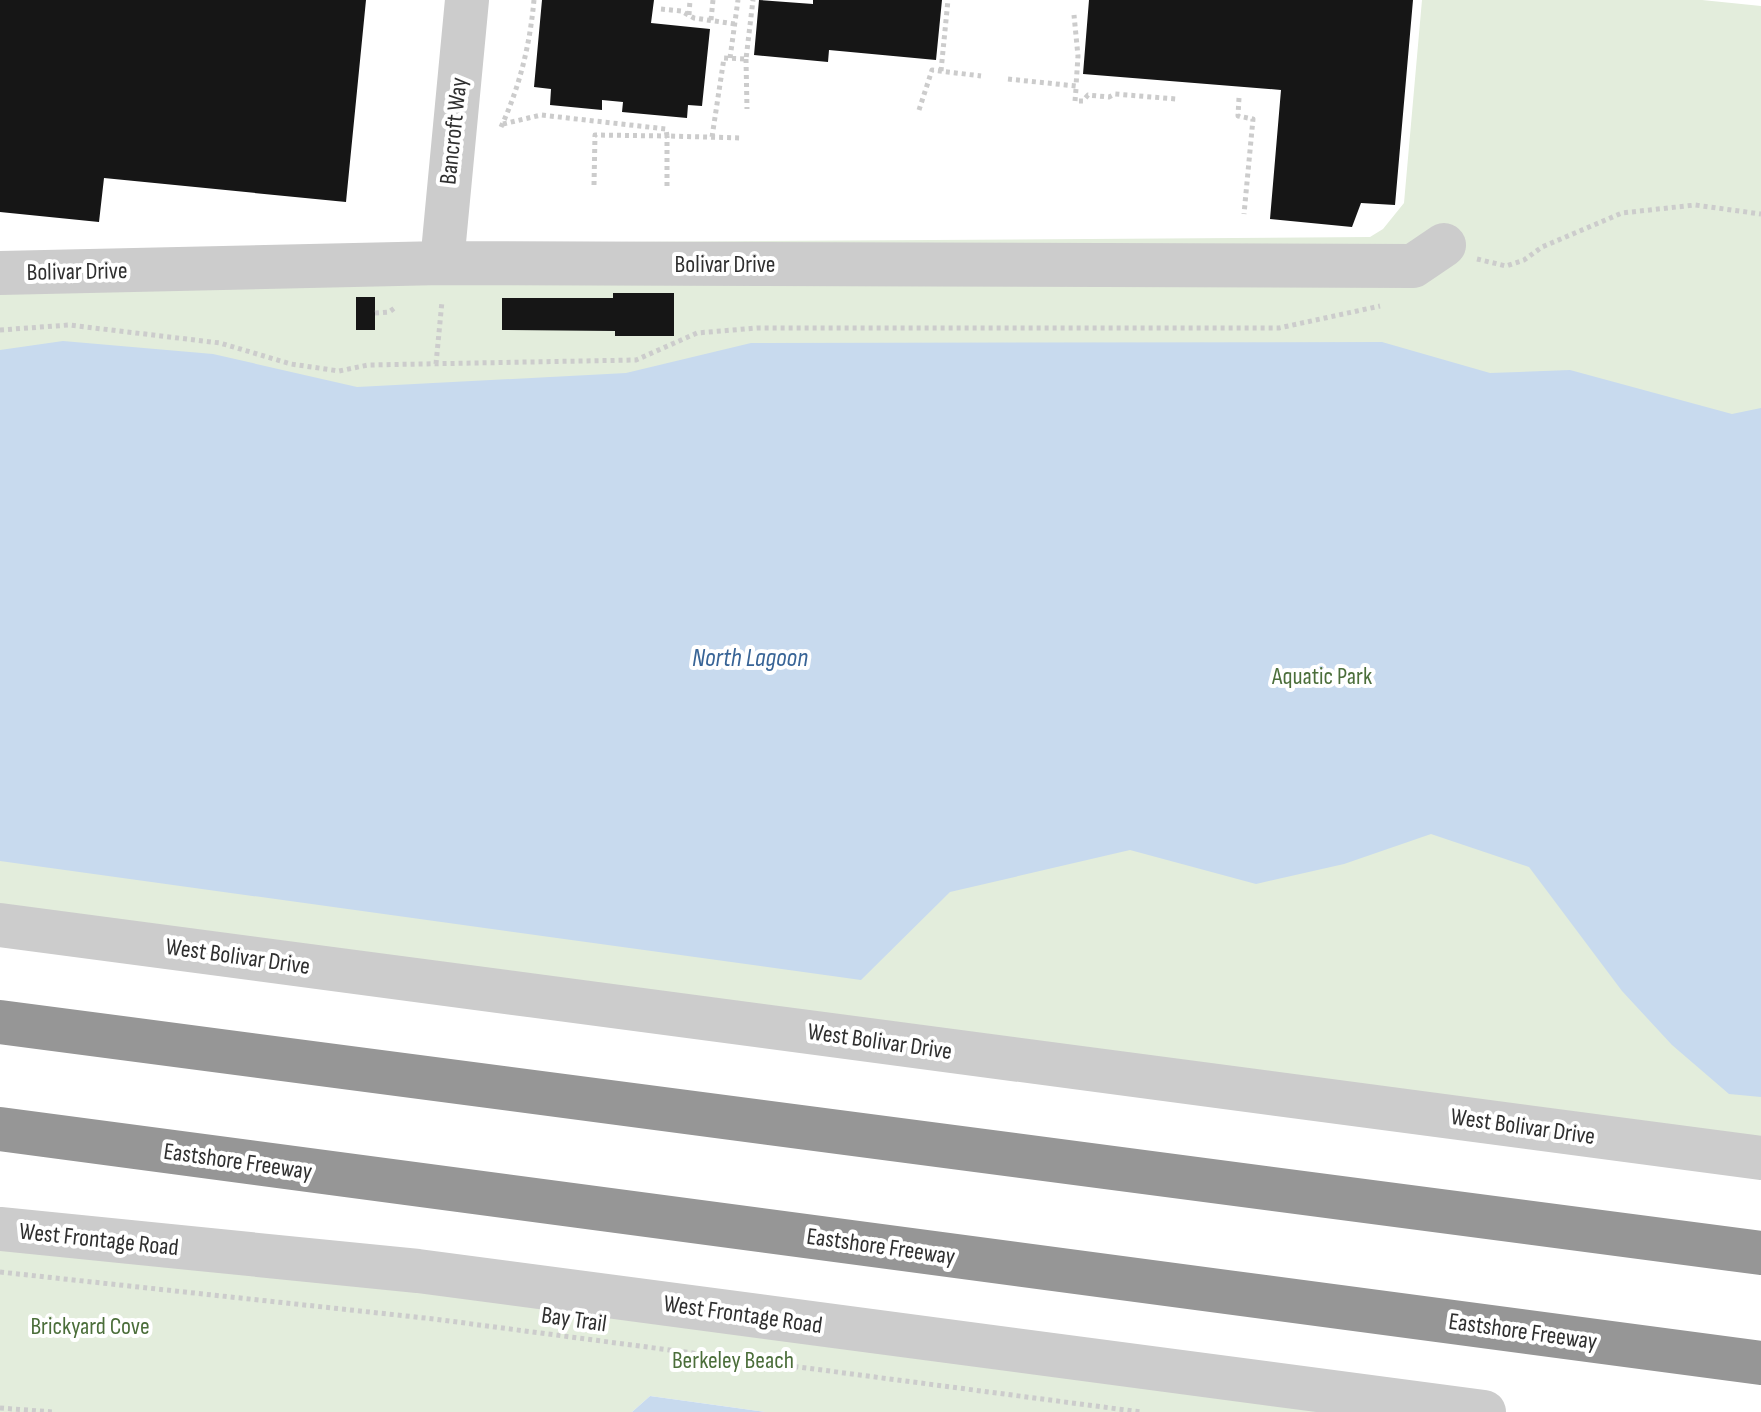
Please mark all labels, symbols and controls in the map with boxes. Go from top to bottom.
street label: Bancroft Way [433,76,474,186]
street label: Bolivar Drive [675,250,775,279]
street label: Bolivar Drive [26,256,128,287]
water label: North Lagoon [692,643,808,674]
park label: Aquatic Park [1271,662,1372,691]
street label: West Bolivar Drive [164,932,312,981]
street label: West Bolivar Drive [806,1017,954,1066]
street label: West Bolivar Drive [1449,1102,1597,1151]
street label: Eastshore Freeway [162,1137,314,1186]
street label: West Frontage Road [18,1217,180,1262]
street label: Eastshore Freeway [805,1222,957,1271]
street label: West Frontage Road [662,1289,824,1340]
street label: Bay Trail [539,1301,608,1338]
street label: Eastshore Freeway [1447,1307,1599,1356]
park label: Brickyard Cove [30,1312,150,1341]
park label: Berkeley Beach [672,1346,794,1375]

